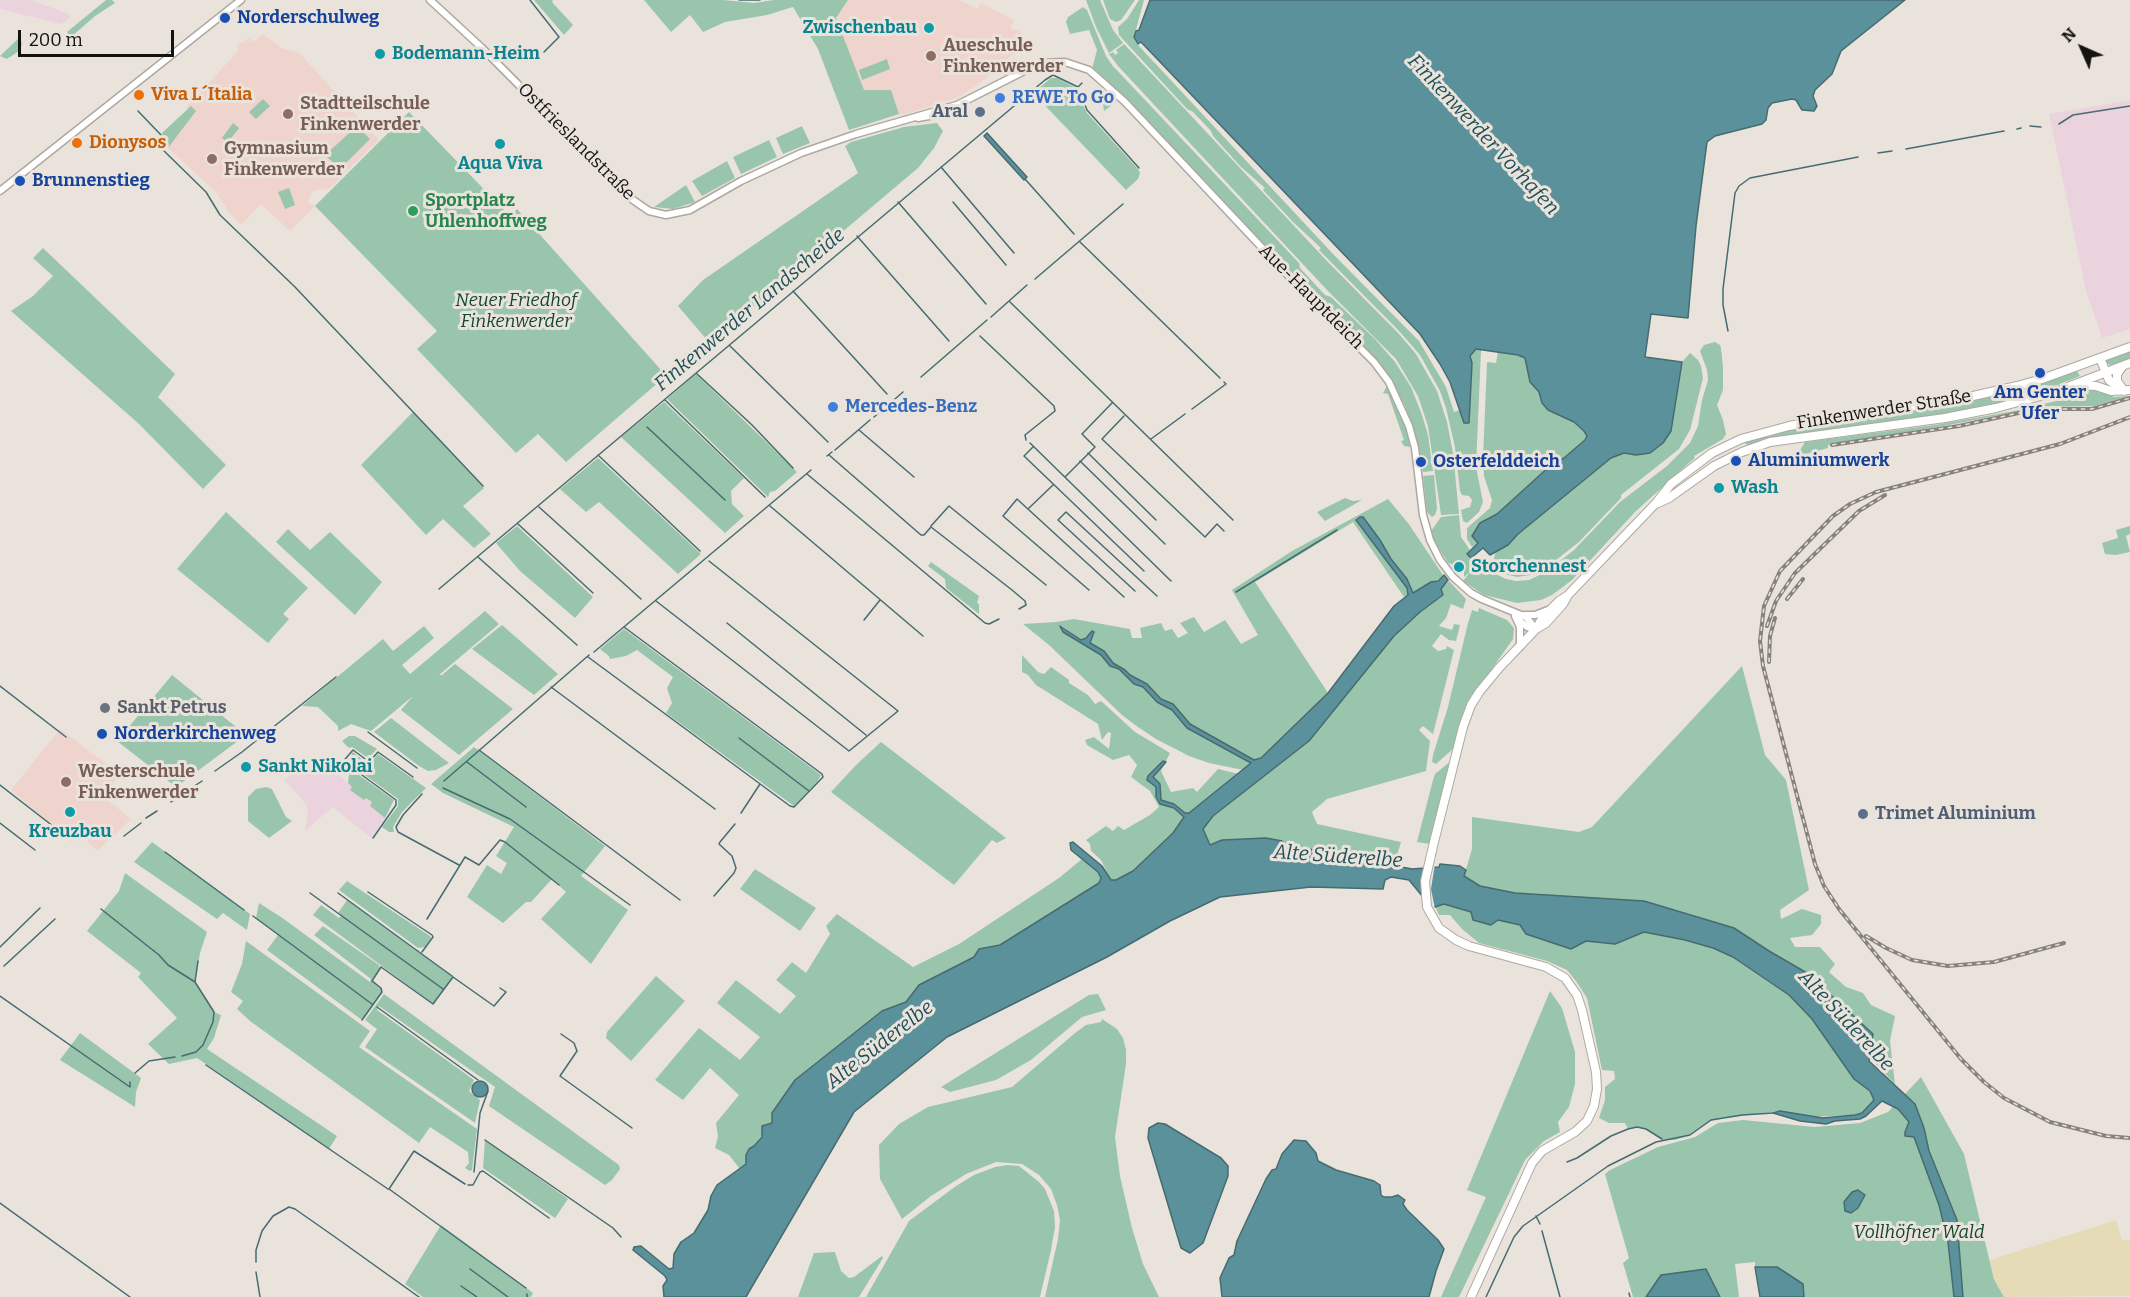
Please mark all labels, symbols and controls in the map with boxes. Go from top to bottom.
place label: Norderschulweg [237,7,379,29]
marker: Norderschulweg [218,11,232,25]
place label: Zwischenbau [803,17,917,39]
scale bar [21,18,177,56]
north arrow [2052,18,2112,78]
marker: Zwischenbau [922,21,936,35]
text: N [2058,24,2080,46]
text: 200 m [29,29,83,51]
place label: Aueschule Finkenwerder [943,35,1063,78]
place label: Bodemann-Heim [392,43,540,65]
marker: Bodemann-Heim [373,47,387,61]
marker: Aueschule Finkenwerder [924,49,938,63]
water label: Finkenwerder Vorhafen [1402,50,1564,220]
street label: Ostfrieslandstraße [513,79,639,205]
place label: Viva L´Italia [151,84,252,106]
place label: REWE To Go [1012,87,1114,109]
marker: Viva L´Italia [132,88,146,102]
marker: REWE To Go [993,91,1007,105]
place label: Stadtteilschule Finkenwerder [300,93,430,136]
place label: Aral [932,101,968,123]
marker: Aral [973,105,987,119]
marker: Stadtteilschule Finkenwerder [281,107,295,121]
place label: Dionysos [89,132,166,154]
marker: Dionysos [70,136,84,150]
marker: Aqua Viva [493,137,507,151]
place label: Gymnasium Finkenwerder [224,138,344,180]
marker: Gymnasium Finkenwerder [205,152,219,166]
place label: Aqua Viva [458,153,542,175]
place label: Brunnenstieg [32,170,150,192]
marker: Brunnenstieg [13,174,27,188]
place label: Sportplatz Uhlenhoffweg [425,190,547,232]
marker: Sportplatz Uhlenhoffweg [406,204,420,218]
water label: Finkenwerder Landscheide [650,223,850,397]
street label: Aue-Hauptdeich [1254,240,1368,354]
park label: Neuer Friedhof Finkenwerder [455,290,577,332]
marker: Am Genter Ufer [2033,366,2047,380]
place label: Am Genter Ufer [1994,382,2086,424]
street label: Finkenwerder Straße [1795,386,1973,434]
place label: Mercedes-Benz [845,396,977,418]
marker: Mercedes-Benz [826,400,840,414]
place label: Aluminiumwerk [1748,450,1890,472]
place label: Osterfelddeich [1433,451,1560,473]
marker: Aluminiumwerk [1729,454,1743,468]
marker: Osterfelddeich [1414,455,1428,469]
place label: Wash [1731,477,1779,499]
marker: Wash [1712,481,1726,495]
place label: Storchennest [1471,556,1587,578]
marker: Storchennest [1452,560,1466,574]
place label: Sankt Petrus [117,697,227,719]
marker: Sankt Petrus [98,701,112,715]
place label: Norderkirchenweg [114,723,276,745]
marker: Norderkirchenweg [95,727,109,741]
place label: Sankt Nikolai [258,756,373,778]
marker: Sankt Nikolai [239,760,253,774]
place label: Westerschule Finkenwerder [78,761,198,804]
marker: Westerschule Finkenwerder [59,775,73,789]
place label: Trimet Aluminium [1875,803,2036,825]
marker: Kreuzbau [63,805,77,819]
marker: Trimet Aluminium [1856,807,1870,821]
place label: Kreuzbau [28,821,112,843]
water label: Alte Süderelbe [1273,841,1403,873]
water label: Alte Süderelbe [1793,966,1899,1076]
water label: Alte Süderelbe [822,996,938,1094]
park label: Vollhöfner Wald [1854,1222,1984,1244]

